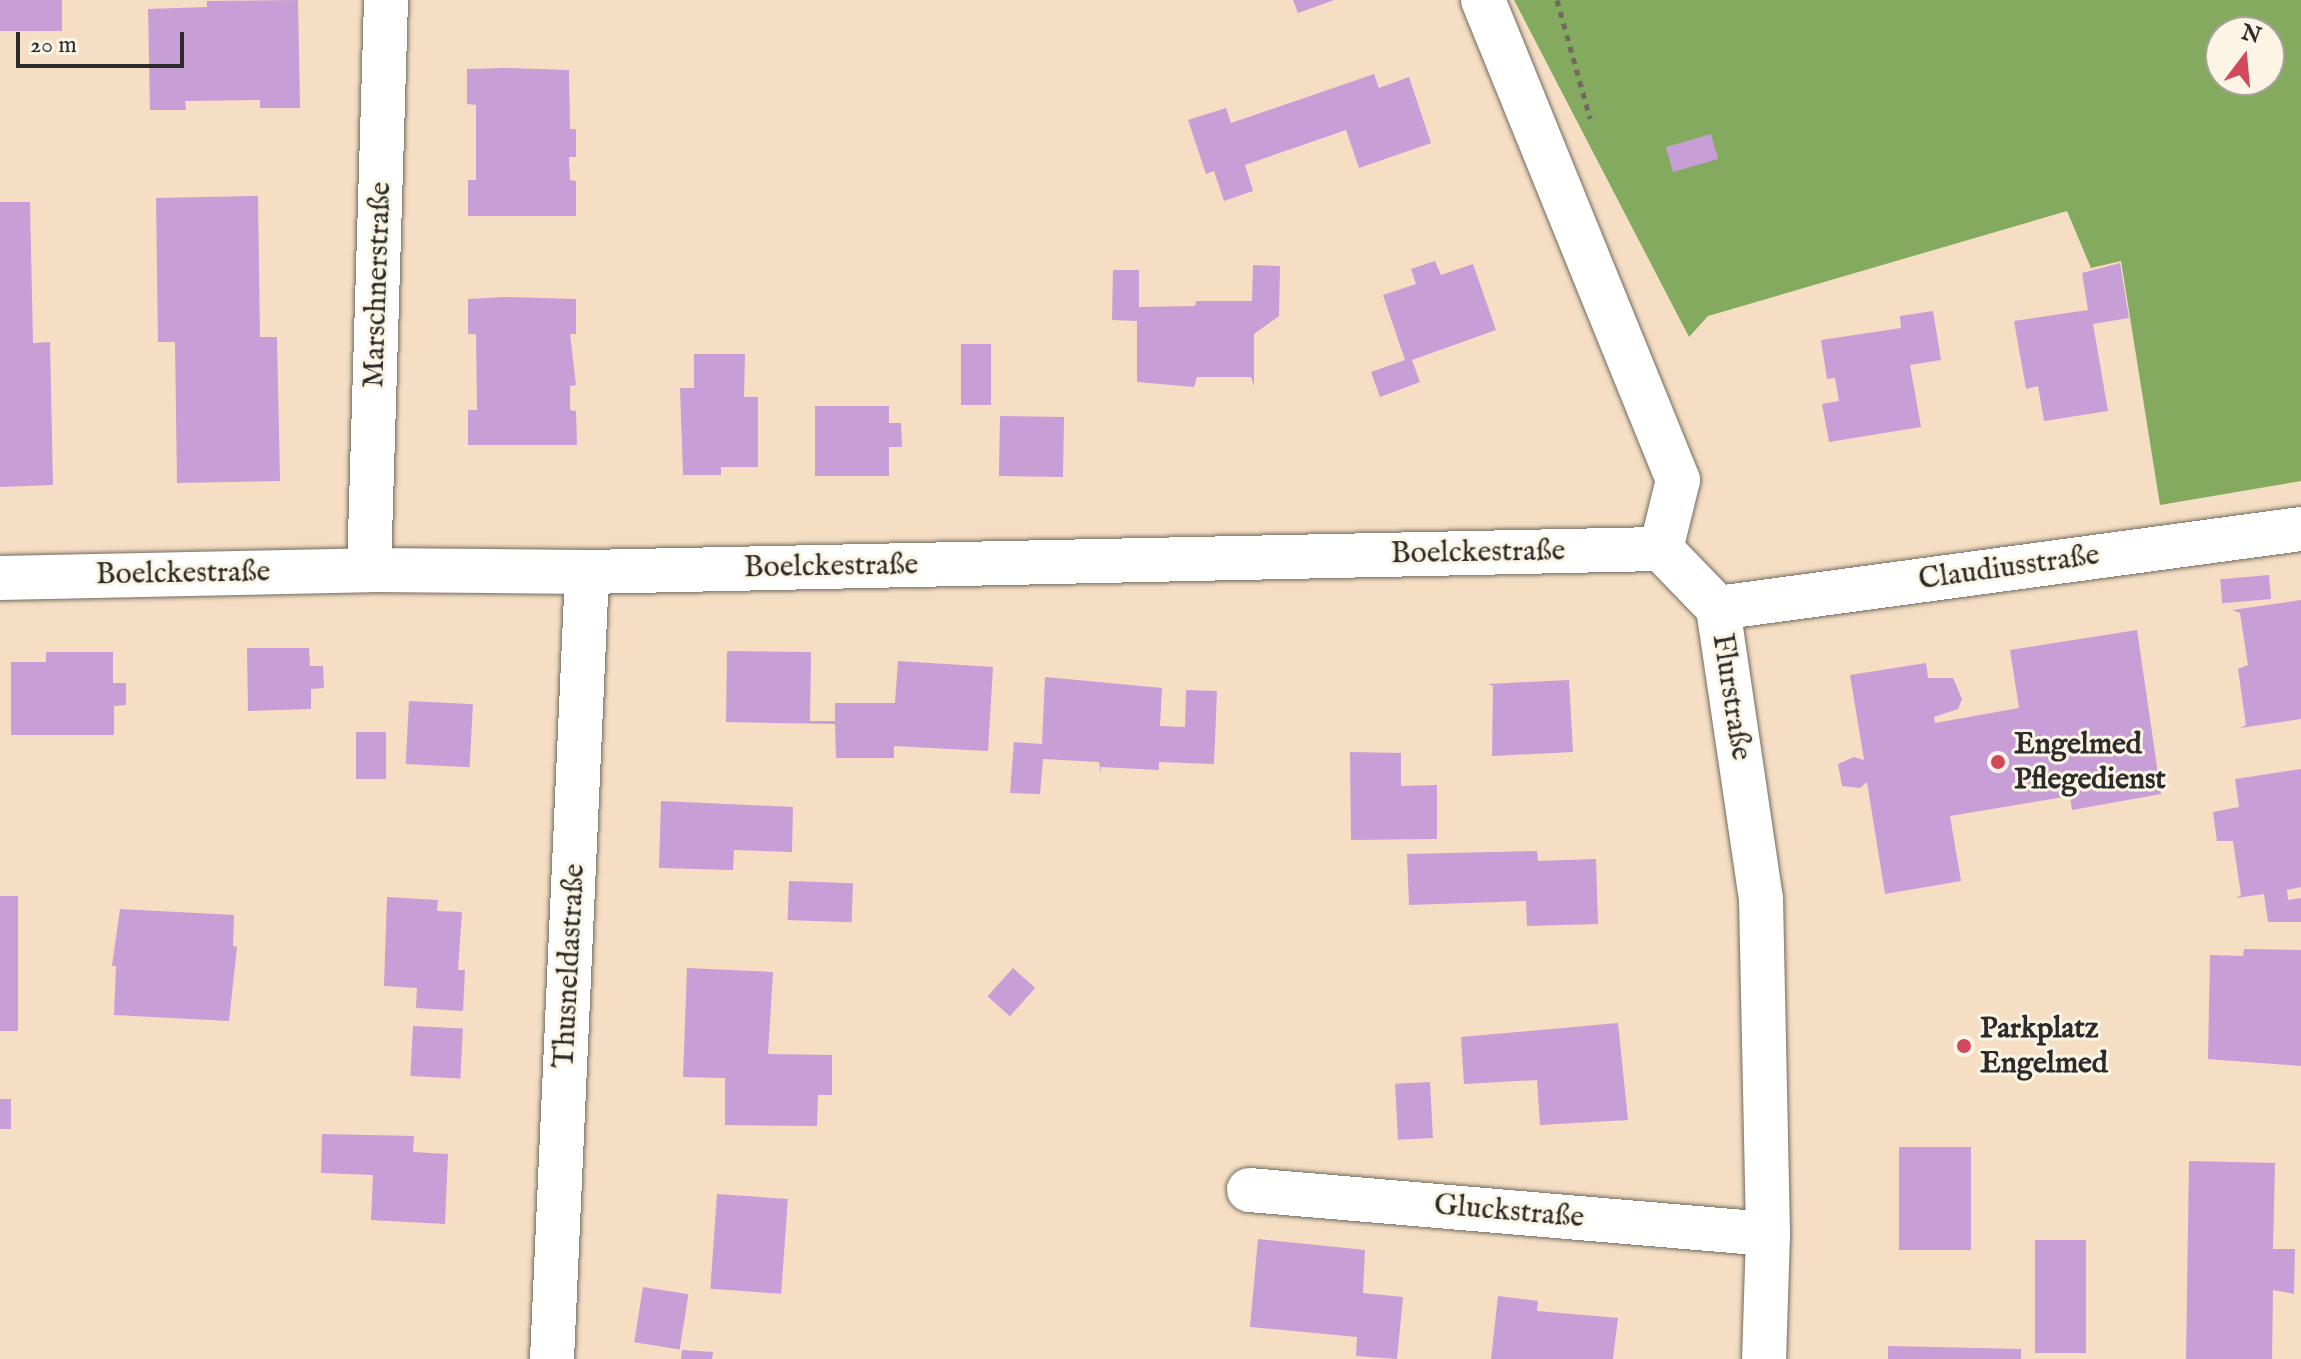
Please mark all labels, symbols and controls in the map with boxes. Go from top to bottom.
scale bar [20,16,188,66]
north arrow [2205,16,2285,96]
text: N [2238,19,2264,51]
text: 20 m [30,30,77,61]
street label: Marschnerstraße [356,181,400,389]
street label: Boelckestraße [1390,533,1566,573]
street label: Claudiusstraße [1916,537,2102,599]
street label: Boelckestraße [743,547,919,587]
street label: Boelckestraße [95,554,271,594]
street label: Flurstraße [1703,631,1759,763]
place label: Engelmed Pflegedienst [2014,727,2166,798]
marker: Engelmed Pflegedienst [1989,753,2007,771]
street label: Thusneldastraße [547,863,593,1069]
place label: Parkplatz Engelmed [1980,1011,2108,1082]
marker: Parkplatz Engelmed [1955,1037,1973,1055]
street label: Gluckstraße [1432,1188,1586,1236]

